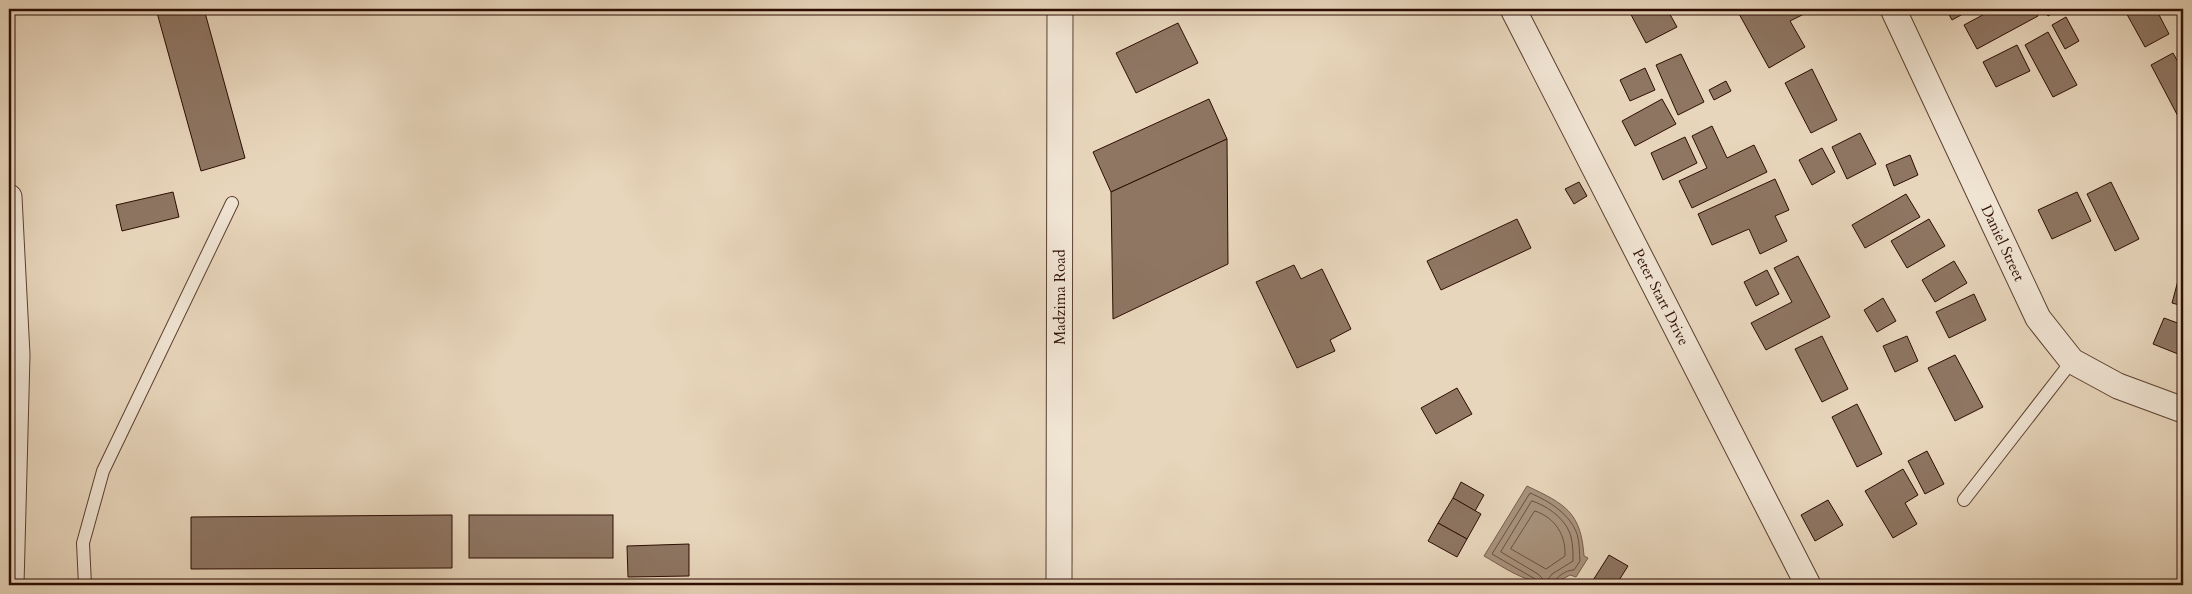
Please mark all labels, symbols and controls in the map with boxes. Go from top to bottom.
street label: Daniel Street [1977,202,2030,285]
street label: Peter Start Drive [1628,245,1694,349]
street label: Madzima Road [1050,249,1070,345]

